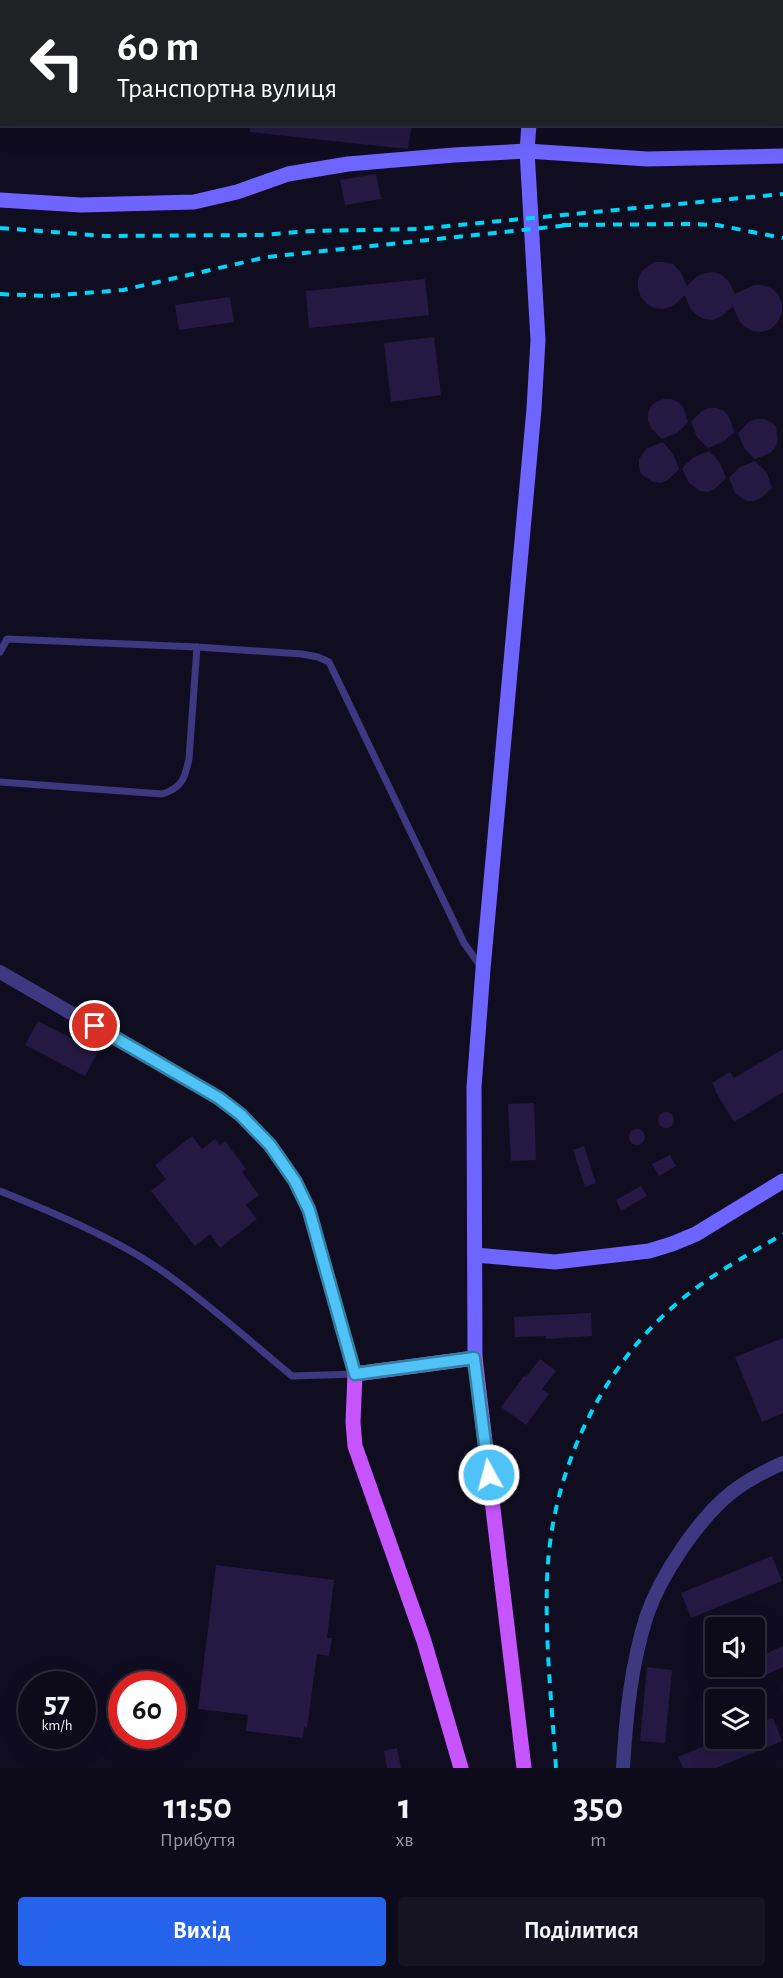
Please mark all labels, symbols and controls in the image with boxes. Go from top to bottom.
icon: left [18,24,96,102]
text: 60 m [117,26,199,68]
text: Транспортна вулиця [117,75,337,102]
pin [69,1000,120,1051]
icon: arrive [78,1009,111,1042]
position arrow [457,1443,521,1507]
map controls [705,1617,765,1749]
button: sound [705,1617,765,1677]
speed limit sign: 60 [108,1671,186,1749]
text: 57 [44,1688,70,1718]
button: layers [705,1689,765,1749]
text: km/h [42,1718,72,1733]
text: 11:50 [163,1789,232,1825]
text: 1 [398,1789,411,1825]
text: 350 [573,1789,623,1825]
text: Прибуття [160,1830,236,1850]
text: хв [395,1830,414,1850]
text: m [590,1830,606,1850]
button: Вихід [18,1897,386,1966]
button: Поділитися [398,1897,765,1966]

